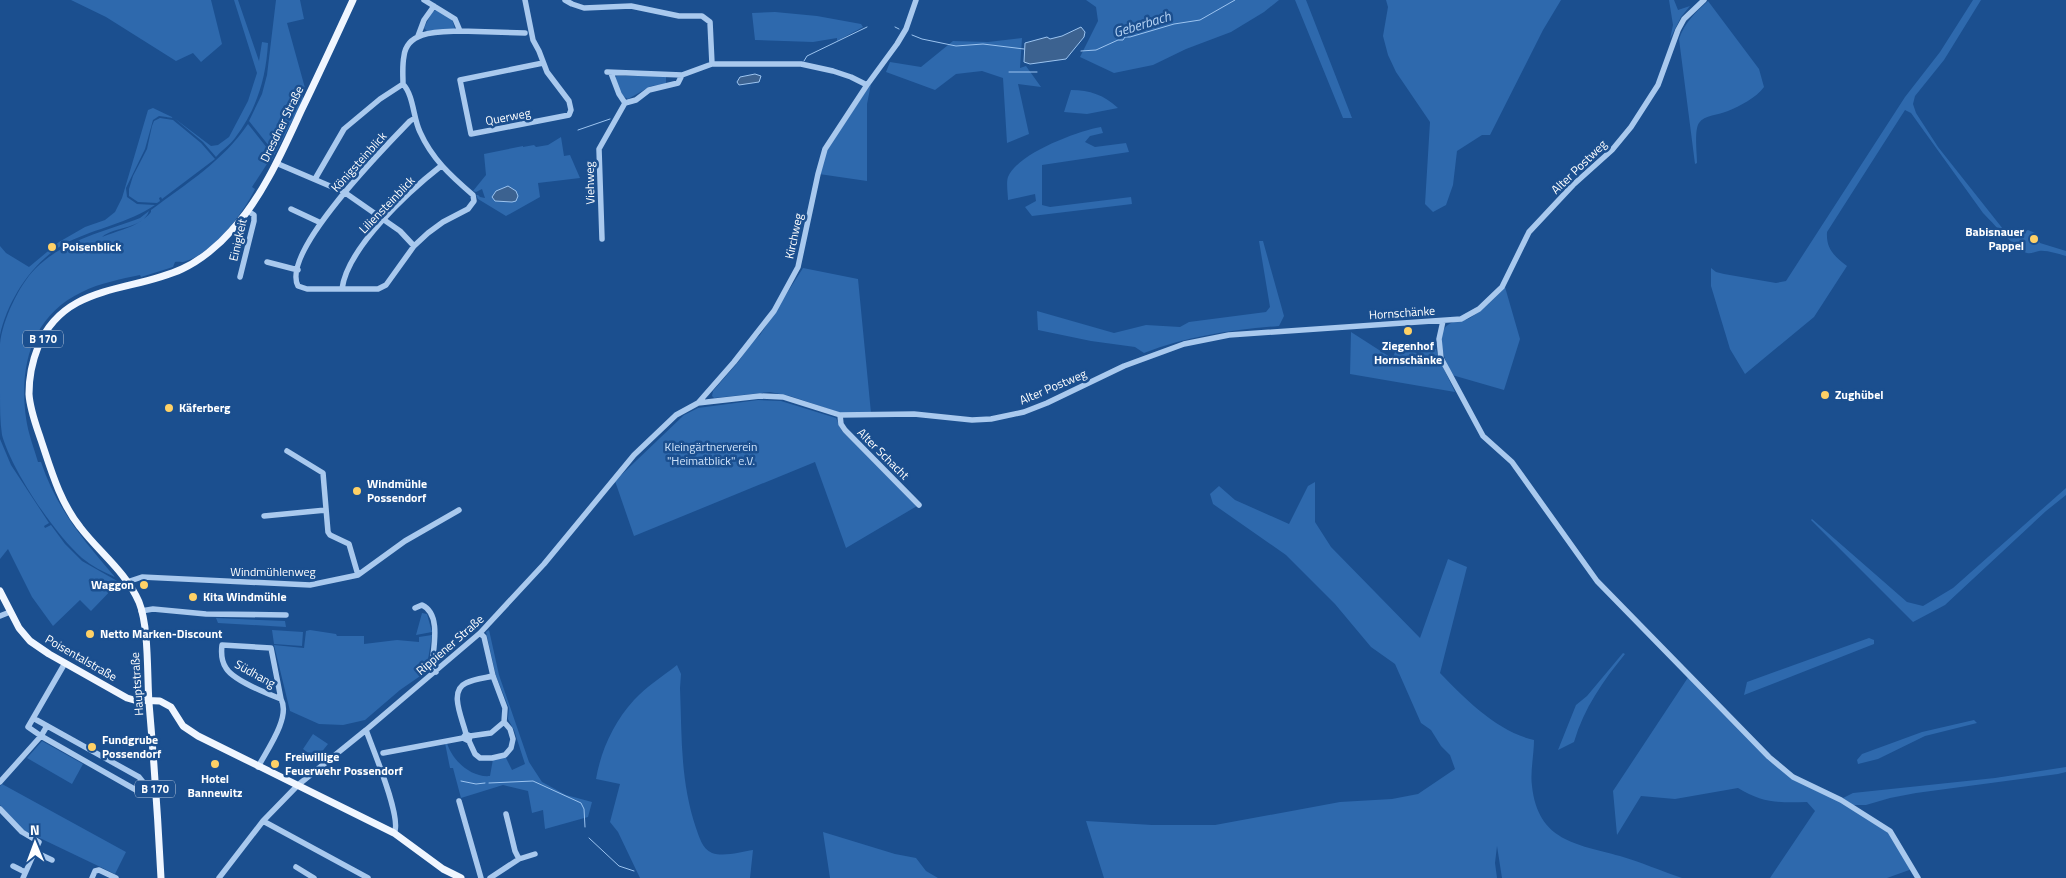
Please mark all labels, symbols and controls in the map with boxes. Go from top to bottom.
water label: Geberbach [1111,5,1174,42]
street label: Dresdner Straße [255,82,308,165]
street label: Querweg [484,103,532,130]
street label: Königsteinblick [326,127,391,196]
street label: Alter Postweg [1546,135,1611,198]
street label: Viehweg [580,161,599,205]
street label: Liliensteinblick [354,171,419,238]
street label: Kirchweg [779,211,808,261]
street label: Einigkeit [223,216,252,263]
place label: Babisnauer Pappel [1965,222,2025,255]
marker: Babisnauer Pappel [2028,233,2040,245]
place label: Poisenblick [62,237,122,256]
marker: Poisenblick [46,241,58,253]
street label: Hornschänke [1368,301,1436,324]
marker: Ziegenhof Hornschänke [1402,325,1414,337]
road number: B 170 [23,330,63,348]
place label: Ziegenhof Hornschänke [1374,336,1442,369]
street label: Alter Postweg [1016,364,1089,409]
place label: Zughübel [1835,385,1884,404]
marker: Zughübel [1819,389,1831,401]
place label: Käferberg [179,398,231,417]
marker: Käferberg [163,402,175,414]
street label: Alter Schacht [853,423,914,485]
park label: Kleingärtnerverein "Heimatblick" e.V. [665,437,757,470]
place label: Windmühle Possendorf [367,474,427,507]
marker: Windmühle Possendorf [351,485,363,497]
street label: Windmühlenweg [230,562,316,581]
place label: Waggon [91,575,134,594]
marker: Waggon [138,579,150,591]
place label: Kita Windmühle [203,587,287,606]
marker: Kita Windmühle [187,591,199,603]
street label: Rippiener Straße [412,610,488,679]
place label: Netto Marken-Discount [100,624,223,643]
marker: Netto Marken-Discount [84,628,96,640]
street label: Poisentalstraße [42,629,121,686]
street label: Hauptstraße [125,652,148,717]
street label: Südhang [231,655,279,693]
place label: Fundgrube Possendorf [102,730,162,763]
marker: Fundgrube Possendorf [86,741,98,753]
place label: Freiwillige Feuerwehr Possendorf [285,747,404,780]
marker: Hotel Bannewitz [209,758,221,770]
marker: Freiwillige Feuerwehr Possendorf [269,758,281,770]
place label: Hotel Bannewitz [187,769,243,802]
road number: B 170 [135,781,175,798]
north arrow [10,818,60,868]
text: N [30,819,40,840]

